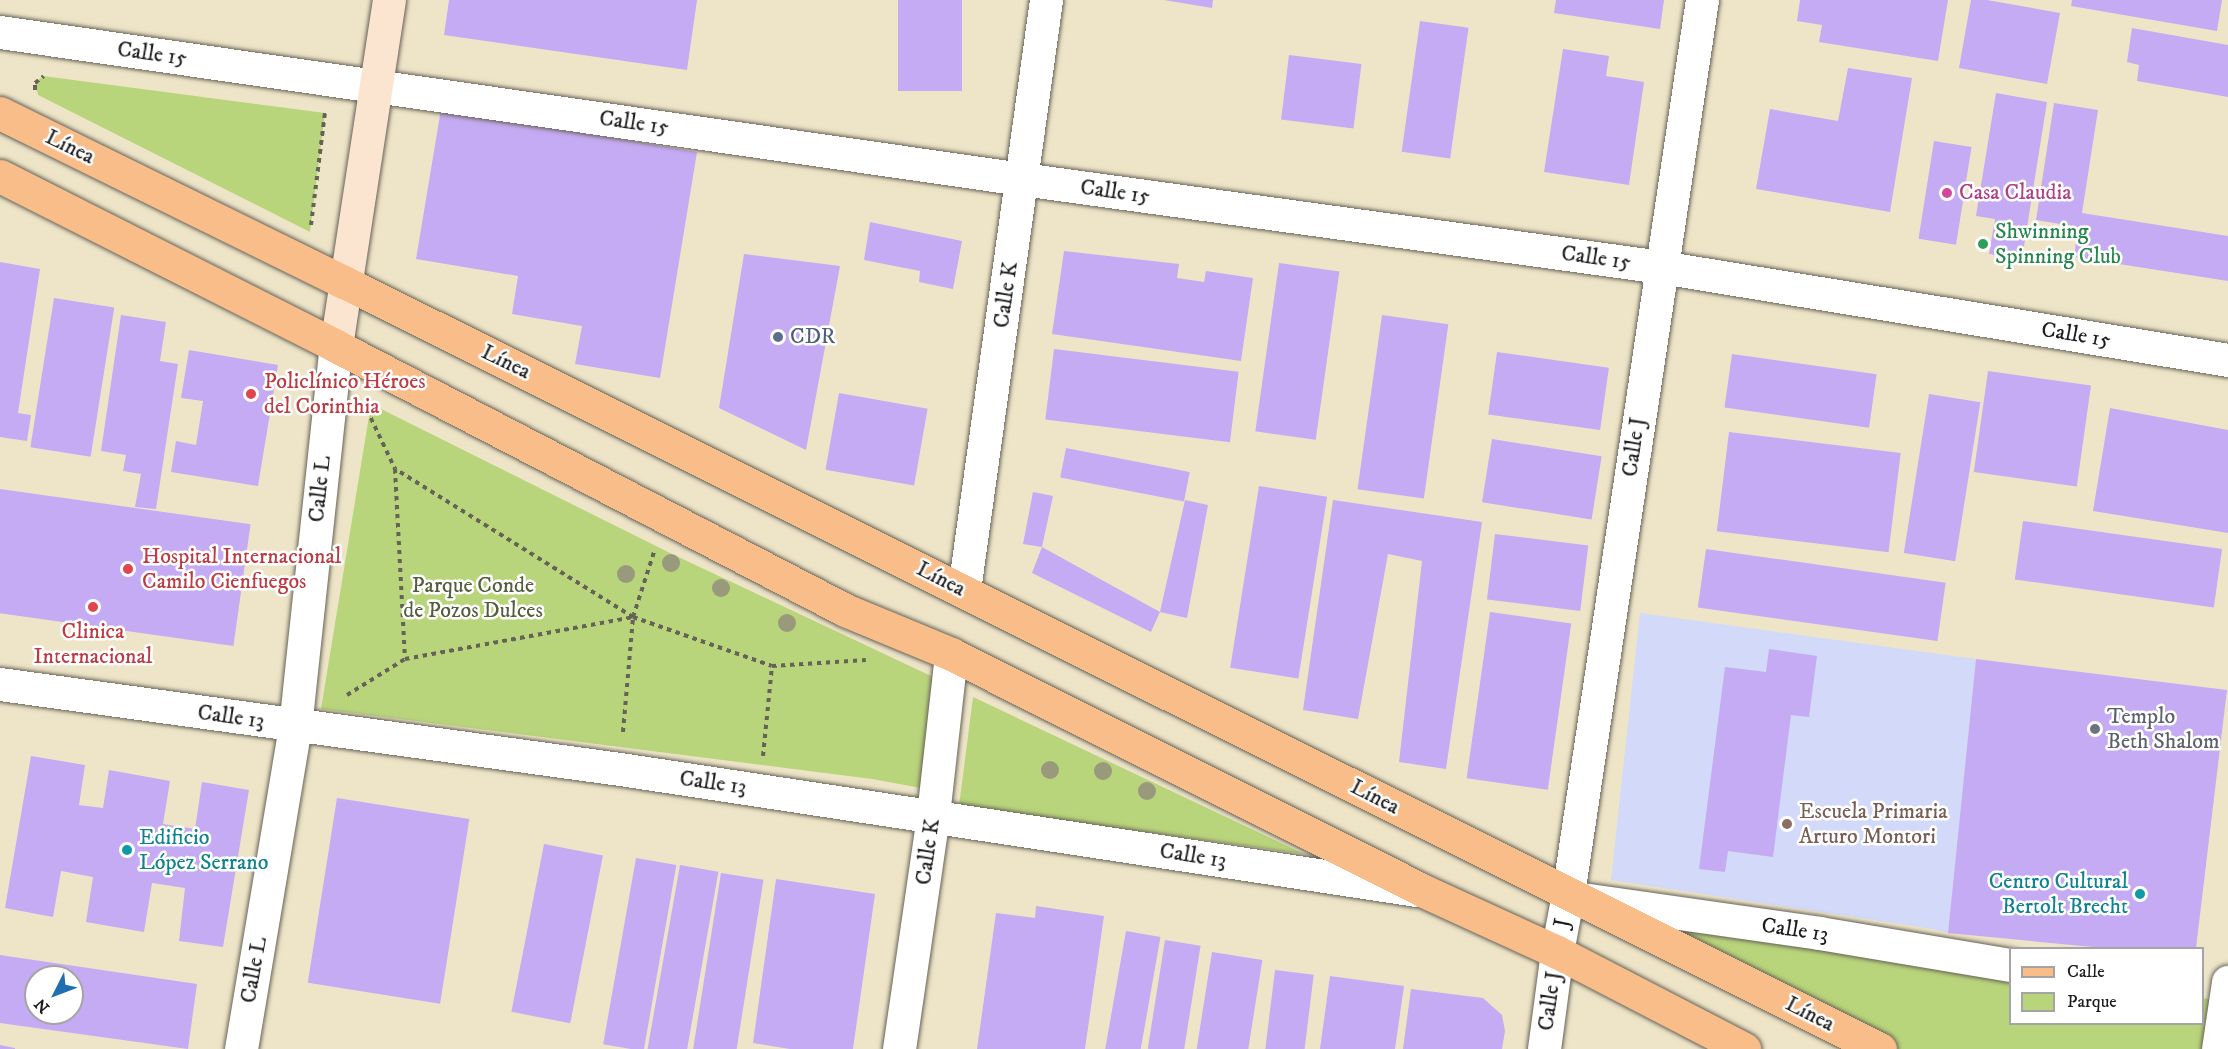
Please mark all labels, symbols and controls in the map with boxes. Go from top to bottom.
street label: Calle 15 [116,36,188,72]
street label: Calle 15 [598,105,670,141]
street label: Línea [41,124,99,170]
street label: Calle 15 [1079,174,1151,210]
place label: Casa Claudia [1959,180,2072,206]
marker: Casa Claudia [1940,186,1954,200]
place label: Shwinning Spinning Club [1995,218,2121,270]
marker: Shwinning Spinning Club [1976,237,1990,251]
street label: Calle 15 [1560,240,1632,276]
street label: Calle K [988,260,1024,330]
street label: Calle 15 [2039,317,2113,353]
place label: CDR [790,324,835,350]
marker: CDR [771,330,785,344]
street label: Línea [477,339,535,385]
place label: Policlínico Héroes del Corinthia [264,368,426,420]
marker: Policlínico Héroes del Corinthia [242,385,260,403]
street label: Calle J [1617,416,1651,478]
street label: Calle L [303,454,337,524]
place label: Hospital Internacional Camilo Cienfuegos [142,543,341,594]
street label: Línea [912,556,970,602]
marker: Hospital Internacional Camilo Cienfuegos [119,560,137,578]
park label: Parque Conde de Pozos Dulces [403,572,543,624]
marker: Clinica Internacional [84,598,102,616]
place label: Clinica Internacional [34,618,152,670]
street label: Calle 13 [196,699,266,735]
place label: Templo Beth Shalom [2107,703,2220,754]
marker: Templo Beth Shalom [2088,722,2102,736]
street label: Calle 13 [678,765,748,801]
street label: Línea [1346,774,1404,820]
place label: Escuela Primaria Arturo Montori [1799,798,1948,849]
street label: Calle K [910,817,946,887]
marker: Escuela Primaria Arturo Montori [1780,817,1794,831]
place label: Edificio López Serrano [139,824,268,876]
street label: Calle 13 [1158,838,1228,874]
marker: Edificio López Serrano [120,843,134,857]
place label: Centro Cultural Bertolt Brecht [1989,868,2128,920]
marker: Centro Cultural Bertolt Brecht [2133,887,2147,901]
street label: Calle 13 [1760,912,1830,948]
street label: J [1548,916,1576,930]
street label: Calle L [235,935,273,1005]
legend [2009,947,2204,1025]
text: Calle [2067,961,2105,983]
north arrow [24,965,84,1025]
street label: Calle J [1533,970,1567,1032]
street label: Línea [1781,991,1839,1037]
text: Parque [2067,991,2117,1013]
text: N [30,994,54,1017]

